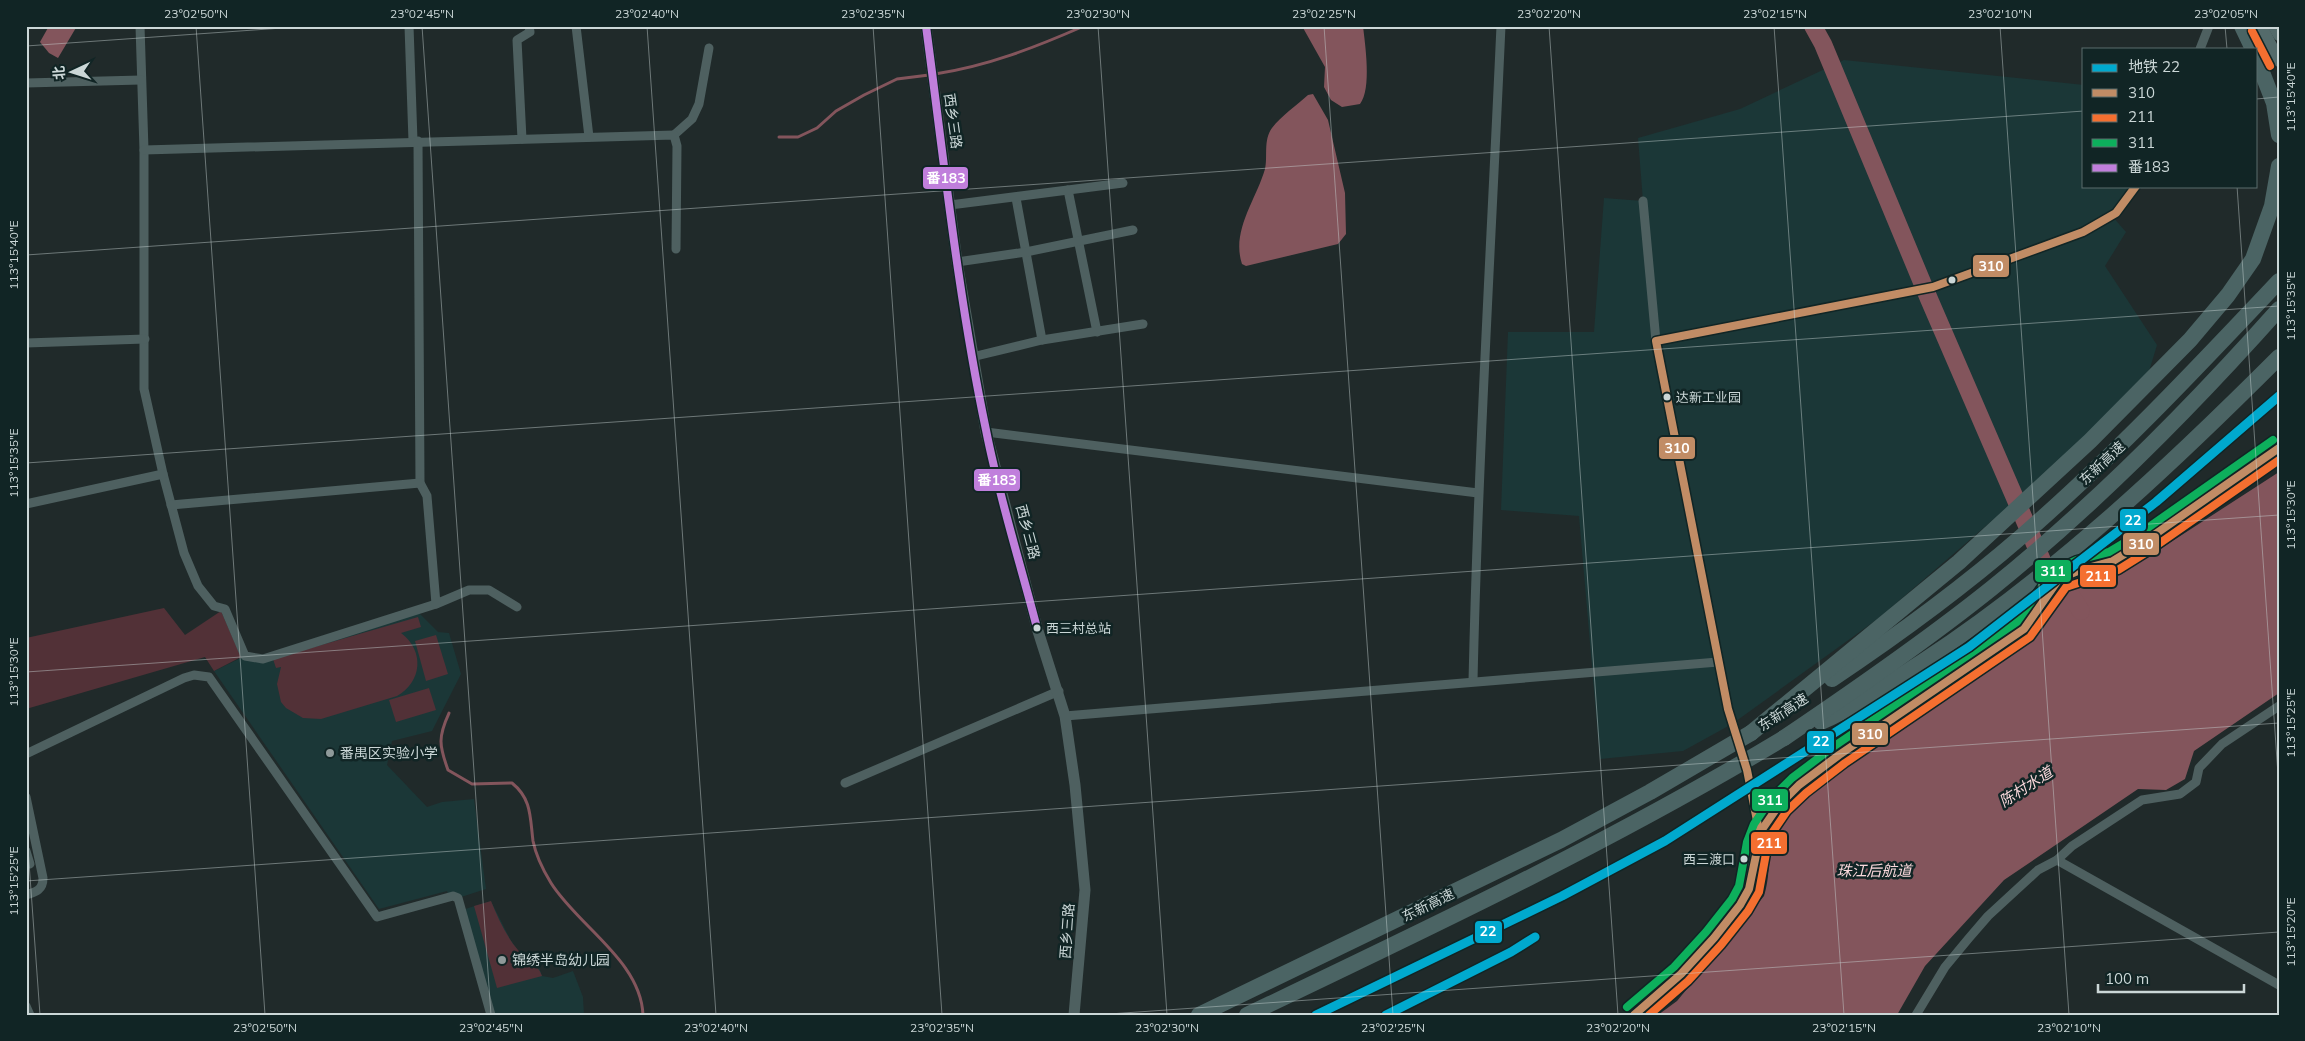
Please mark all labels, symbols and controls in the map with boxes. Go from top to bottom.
text: 23°02'50"N [164,6,228,21]
text: 23°02'45"N [390,6,454,21]
text: 23°02'40"N [615,6,679,21]
text: 23°02'35"N [841,6,905,21]
text: 23°02'30"N [1066,6,1130,21]
text: 23°02'25"N [1292,6,1356,21]
text: 23°02'20"N [1517,6,1581,21]
text: 23°02'15"N [1743,6,1807,21]
text: 23°02'10"N [1968,6,2032,21]
text: 23°02'05"N [2194,6,2258,21]
north arrow [48,48,98,98]
legend [2082,48,2258,188]
text: 地铁 22 [2128,57,2180,76]
text: 113°15'40"E [2283,62,2298,132]
text: 北 [50,65,68,81]
text: 310 [2128,83,2155,102]
street label: 西乡三路 [940,92,966,150]
text: 211 [2128,107,2155,126]
text: 311 [2128,133,2155,152]
text: 番183 [2128,157,2170,176]
line badge: 番183 [922,166,969,190]
text: 番183 [926,169,966,187]
text: 113°15'40"E [6,220,21,290]
line badge: 310 [1972,254,2010,278]
text: 310 [1978,257,2004,275]
text: 113°15'35"E [2283,271,2298,341]
unlabelled marker [1947,275,1957,285]
place label: 达新工业园 [1676,389,1741,405]
marker: 达新工业园 [1662,392,1672,402]
text: 113°15'35"E [6,428,21,498]
line badge: 310 [1658,436,1696,460]
street label: 东新高速 [2075,437,2129,489]
text: 310 [1664,439,1690,457]
line badge: 番183 [973,468,1021,492]
text: 番183 [977,471,1017,489]
text: 113°15'30"E [2283,480,2298,550]
street label: 西乡三路 [1012,503,1044,561]
line badge: 22 [2119,508,2147,532]
text: 22 [2125,511,2141,529]
line badge: 310 [2122,532,2160,556]
text: 310 [2128,535,2154,553]
line badge: 311 [2034,559,2072,583]
text: 311 [2040,562,2066,580]
line badge: 211 [2079,564,2117,588]
text: 211 [2085,567,2111,585]
place label: 西三村总站 [1046,620,1111,636]
marker: 西三村总站 [1032,623,1042,633]
text: 113°15'30"E [6,637,21,707]
text: 113°15'25"E [2283,688,2298,758]
street label: 东新高速 [1755,689,1811,735]
line badge: 310 [1851,722,1889,746]
text: 310 [1857,725,1883,743]
line badge: 22 [1806,730,1835,754]
text: 22 [1813,732,1829,750]
place label: 番禺区实验小学 [340,744,438,762]
marker: 番禺区实验小学 [324,747,336,759]
water label: 陈村水道 [1995,761,2058,811]
line badge: 311 [1751,788,1789,812]
text: 311 [1757,791,1783,809]
line badge: 211 [1750,831,1788,855]
text: 211 [1756,834,1782,852]
text: 113°15'25"E [6,846,21,916]
place label: 西三渡口 [1683,851,1735,867]
marker: 西三渡口 [1739,854,1749,864]
water label: 珠江后航道 [1836,861,1913,880]
street label: 东新高速 [1399,885,1457,925]
text: 113°15'20"E [2283,897,2298,967]
street label: 西乡三路 [1056,902,1078,960]
line badge: 22 [1474,920,1503,944]
text: 22 [1480,922,1496,940]
place label: 锦绣半岛幼儿园 [512,951,610,969]
marker: 锦绣半岛幼儿园 [496,954,508,966]
scale bar [2098,961,2244,993]
text: 100 m [2105,969,2149,988]
text: 23°02'50"N [233,1020,297,1035]
text: 23°02'45"N [459,1020,523,1035]
text: 23°02'40"N [684,1020,748,1035]
text: 23°02'35"N [910,1020,974,1035]
text: 23°02'30"N [1135,1020,1199,1035]
text: 23°02'25"N [1361,1020,1425,1035]
text: 23°02'20"N [1586,1020,1650,1035]
text: 23°02'15"N [1812,1020,1876,1035]
text: 23°02'10"N [2037,1020,2101,1035]

